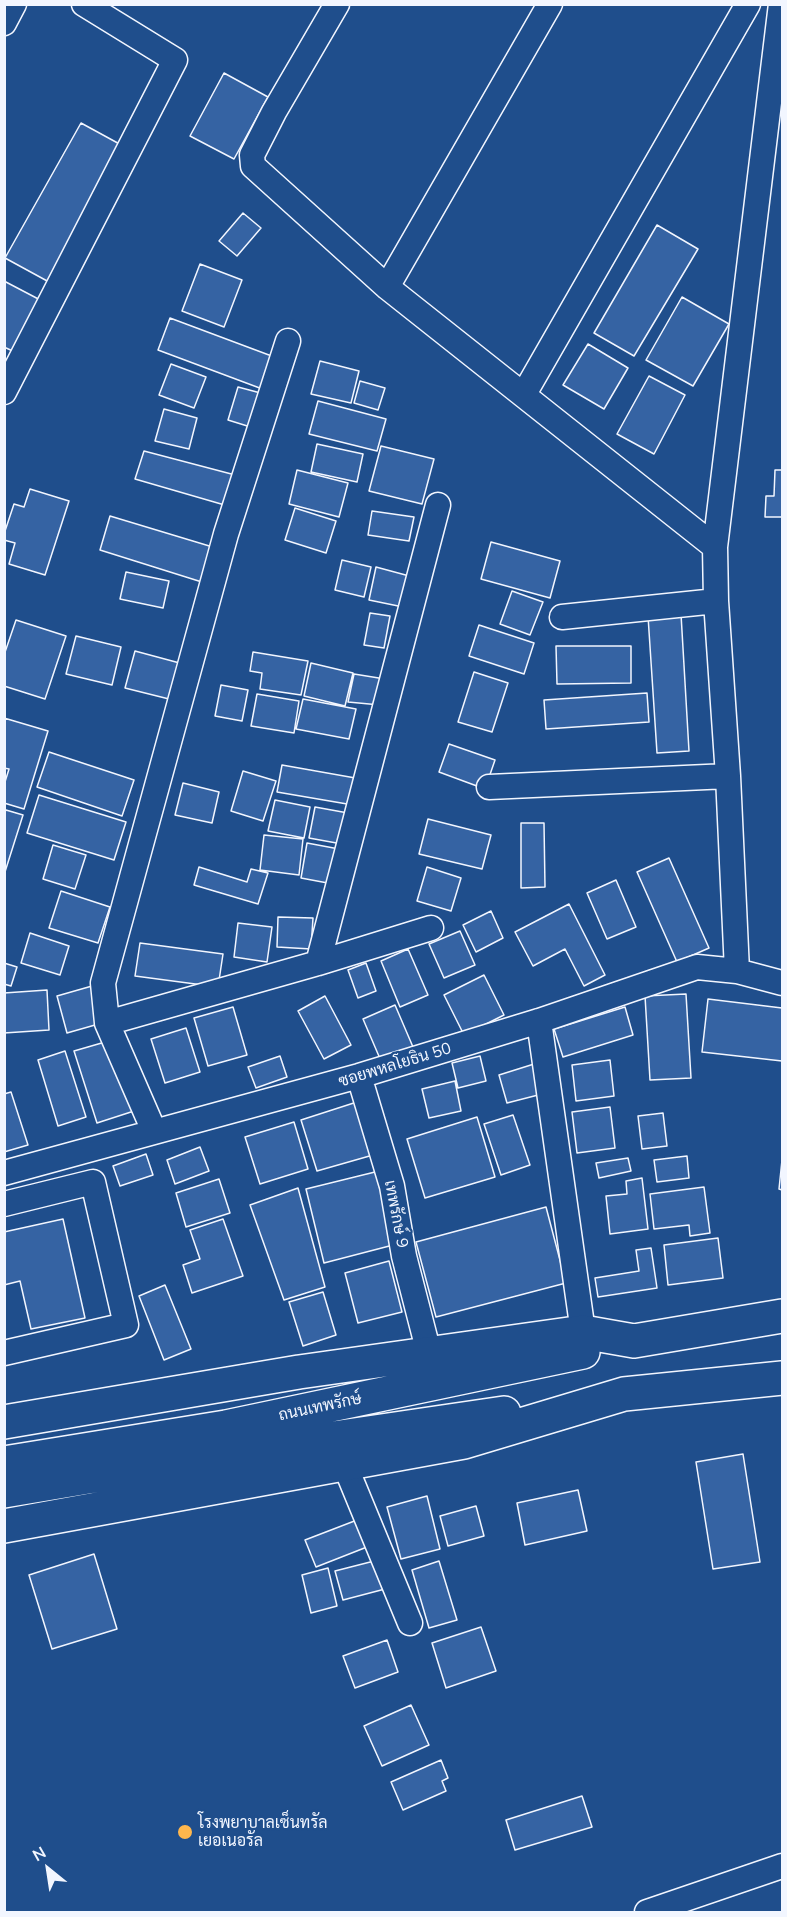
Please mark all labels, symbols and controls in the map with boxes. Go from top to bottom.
street label: ซอยพหลโยธิน 50 [336,1039,454,1091]
street label: เทพรักษ์ 9 [380,1179,412,1249]
street label: ถนนเทพรักษ์ [277,1389,363,1425]
place label: โรงพยาบาลเซ็นทรัล เยอเนอรัล [198,1813,327,1851]
marker: โรงพยาบาลเซ็นทรัล เยอเนอรัล [176,1823,194,1841]
north arrow [18,1839,78,1899]
text: N [29,1842,49,1865]

